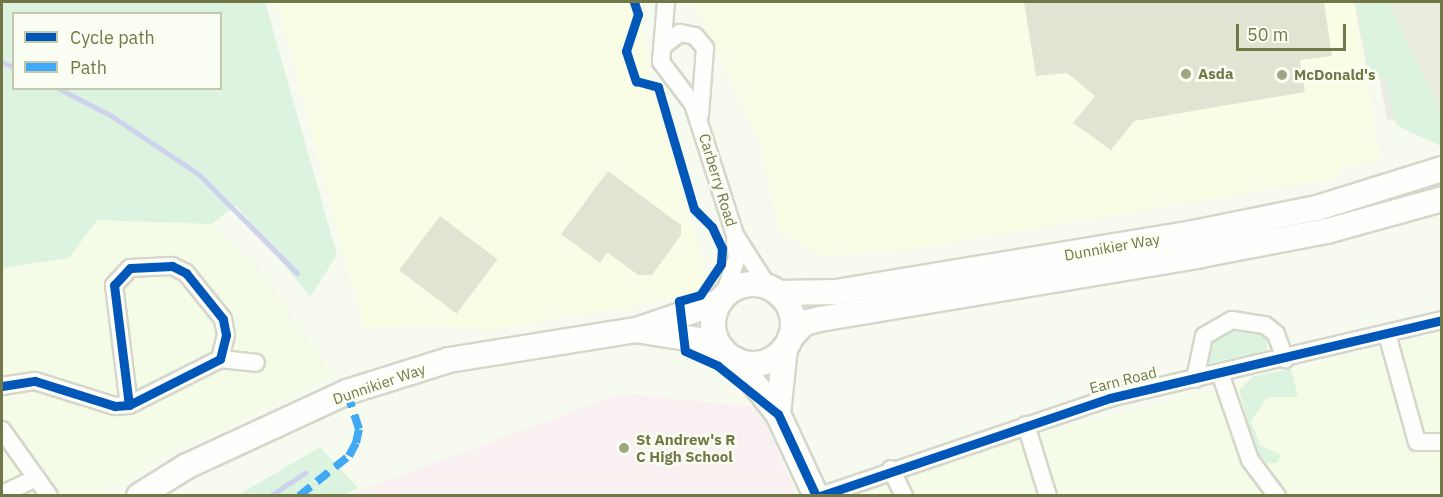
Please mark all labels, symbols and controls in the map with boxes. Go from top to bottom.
legend [12,12,222,90]
scale bar [1239,12,1348,50]
text: 50 m [1247,23,1289,46]
text: Cycle path [70,26,155,49]
text: Path [70,56,107,79]
place label: Asda [1198,65,1233,83]
place label: McDonald's [1294,66,1376,84]
marker: Asda [1179,67,1193,81]
marker: McDonald's [1275,68,1289,82]
street label: Carberry Road [695,131,741,229]
street label: Dunnikier Way [1063,230,1161,264]
street label: Dunnikier Way [330,360,428,408]
street label: Earn Road [1087,363,1159,397]
place label: St Andrew's R C High School [636,430,735,465]
marker: St Andrew's R C High School [617,441,631,455]

